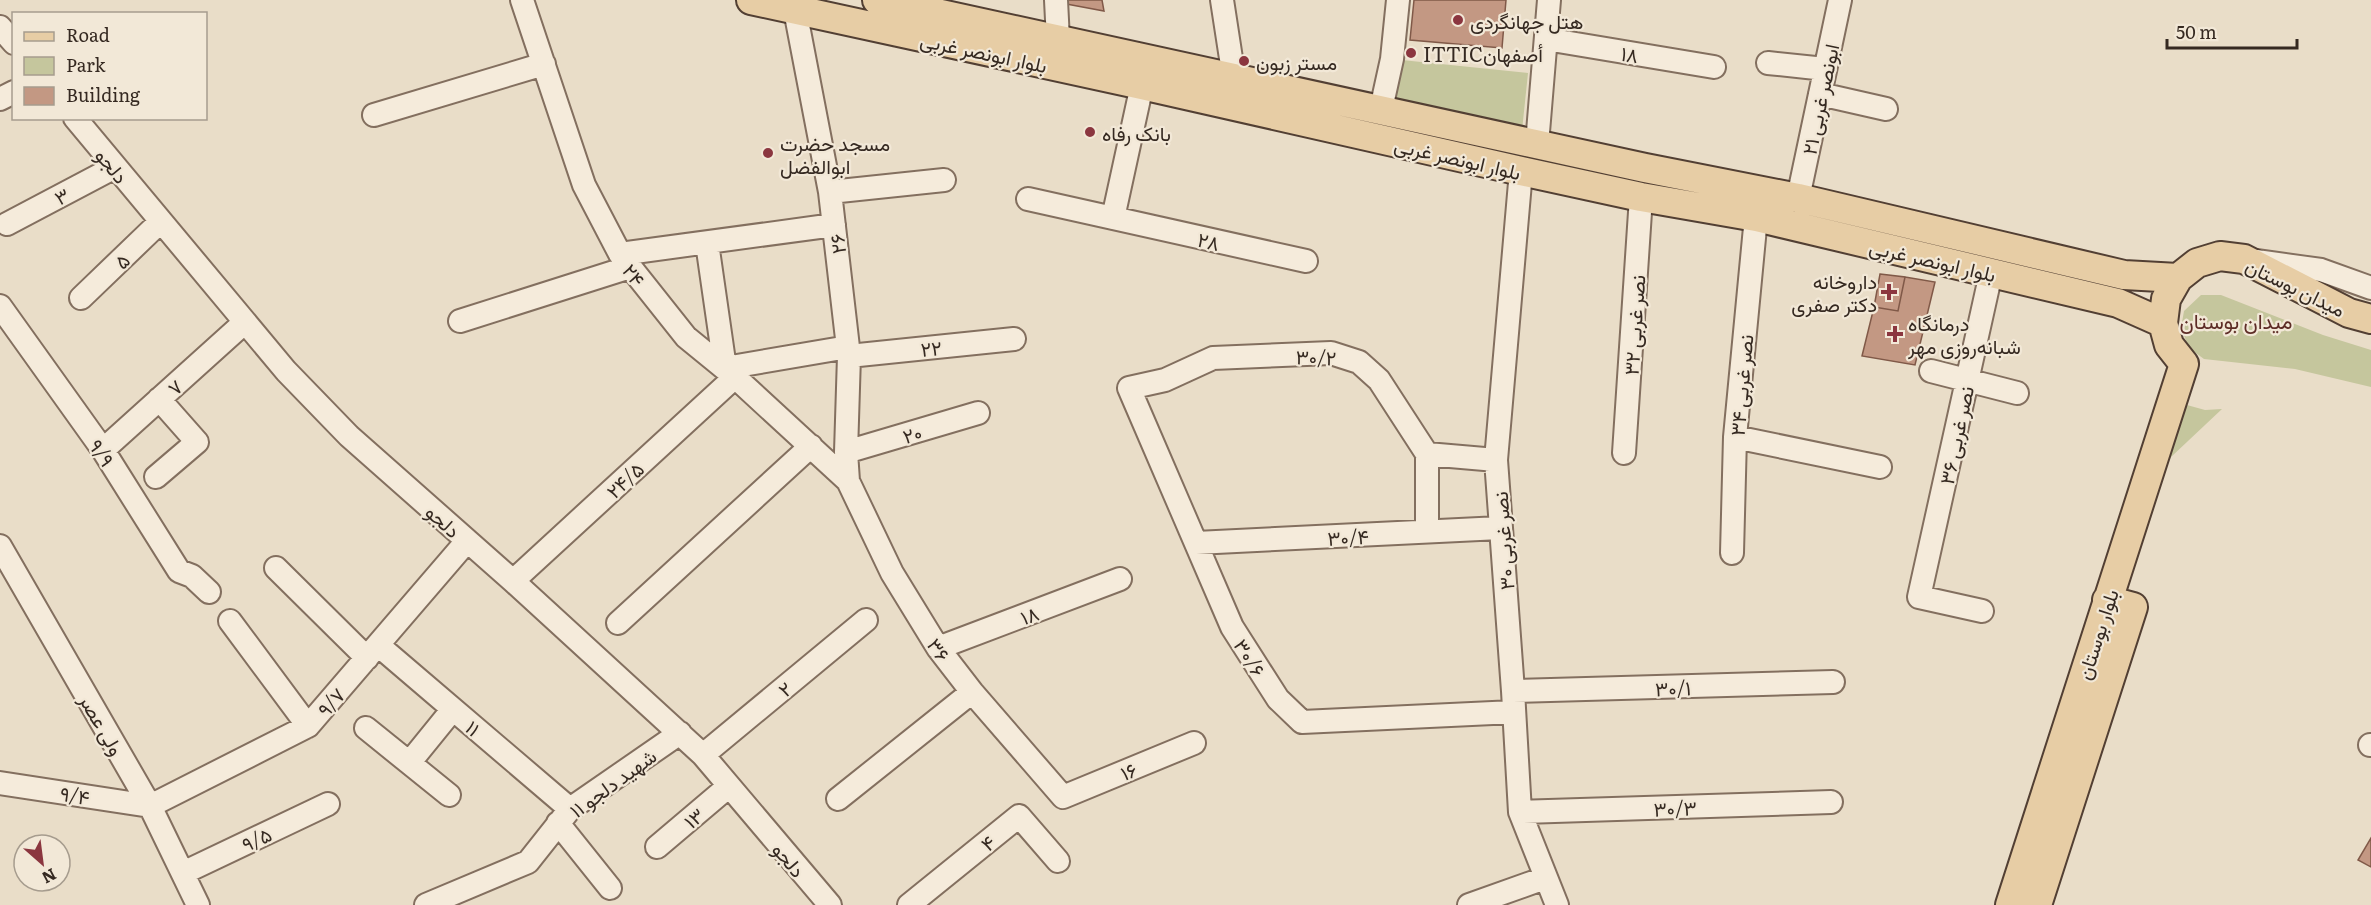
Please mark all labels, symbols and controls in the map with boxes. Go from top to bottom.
place label: هتل جهانگردی [1470,5,1583,35]
legend [12,12,207,120]
scale bar [2167,12,2298,50]
marker: هتل جهانگردی [1451,13,1465,27]
text: 50 m [2176,18,2217,45]
text: Road [66,21,110,48]
street label: بلوار ابونصر غربی [918,23,1050,79]
street label: ۱۸ [1619,37,1641,69]
place label: ITTICأصفهان [1423,38,1543,68]
street label: ابونصر غربی ۲۱ [1793,41,1845,157]
place label: مستر زبون [1256,46,1337,76]
marker: ITTICأصفهان [1404,46,1418,60]
text: Park [66,51,107,78]
marker: مستر زبون [1237,54,1251,68]
text: Building [66,81,141,108]
place label: بانک رفاه [1102,117,1171,147]
marker: بانک رفاه [1083,125,1097,139]
place label: مسجد حضرت ابوالفضل [780,127,890,180]
street label: بلوار ابونصر غربی [1392,128,1524,186]
street label: دلجو [89,141,137,189]
marker: مسجد حضرت ابوالفضل [761,146,775,160]
street label: ۳ [48,179,74,211]
street label: ۲۸ [1195,223,1223,257]
street label: بلوار ابونصر غربی [1867,230,1999,288]
street label: ۲۶ [820,232,852,256]
street label: ۵ [106,245,136,275]
street label: میدان بوستان [2241,249,2351,323]
street label: ۲۴ [616,256,654,292]
place label: داروخانه دکتر صفری [1791,265,1877,318]
street label: نصر غربی ۳۲ [1615,274,1651,376]
marker: داروخانه دکتر صفری [1882,285,1896,299]
district label: میدان بوستان [2179,304,2293,335]
place label: درمانگاه شبانه‌روزی مهر [1907,307,2021,360]
marker: درمانگاه شبانه‌روزی مهر [1886,325,1904,343]
street label: ۲۲ [919,331,943,363]
street label: نصر غربی ۳۴ [1721,333,1759,437]
street label: ۳۰/۲ [1295,340,1337,372]
street label: ۷ [160,371,188,401]
street label: نصر غربی ۳۶ [1930,383,1980,487]
street label: ۲۰ [899,416,925,450]
street label: ۹/۹ [83,432,123,472]
street label: ۲۴/۵ [598,454,650,504]
street label: نصر غربی ۳۰ [1484,491,1520,591]
street label: دلجو [420,496,468,544]
street label: ۳۰/۴ [1326,520,1370,552]
street label: بلوار بوستان [2067,585,2125,683]
street label: ۱۸ [1015,597,1043,631]
street label: ۳۶ [921,631,959,667]
street label: ۳۰/۶ [1228,632,1274,682]
street label: ۳۰/۱ [1655,671,1691,703]
street label: ۲ [770,673,798,703]
street label: ۹/۷ [309,680,351,722]
street label: ولی عصر [73,687,133,761]
street label: ۱۱ [460,712,488,742]
street label: شهید دلجو ۱۱ [562,740,662,824]
street label: ۱۶ [1115,753,1141,787]
street label: ۹/۴ [58,777,92,811]
street label: ۳۰/۳ [1653,791,1697,823]
street label: ۱۳ [676,799,710,835]
street label: ۹/۵ [236,818,276,858]
street label: ۴ [973,827,1001,857]
north arrow [12,833,72,893]
street label: دلجو [766,835,814,883]
text: N [38,863,61,891]

